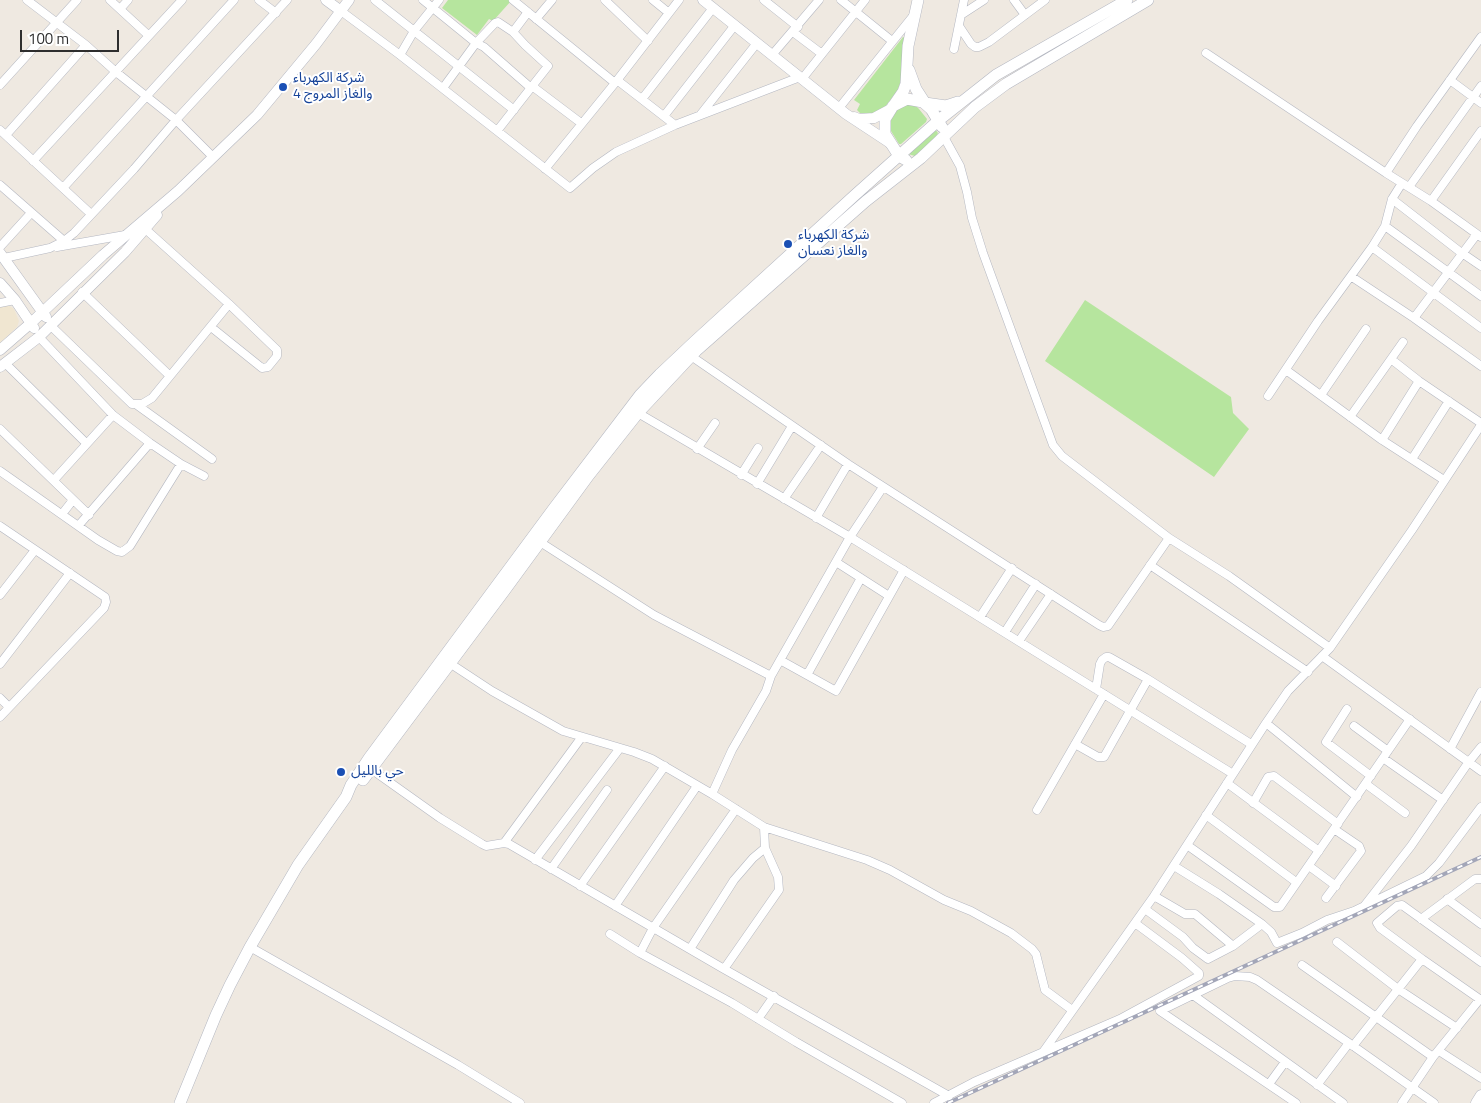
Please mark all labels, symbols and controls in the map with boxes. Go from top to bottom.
scale bar [22,20,121,52]
text: 100 m [28,27,69,50]
place label: شركة الكهرباء والغاز المروج 4 [293,71,373,104]
marker: شركة الكهرباء والغاز المروج 4 [277,81,289,93]
place label: شركة الكهرباء والغاز نعسان [798,228,870,260]
marker: شركة الكهرباء والغاز نعسان [782,238,794,250]
place label: حي بالليل [351,764,404,780]
marker: حي بالليل [335,766,347,778]

